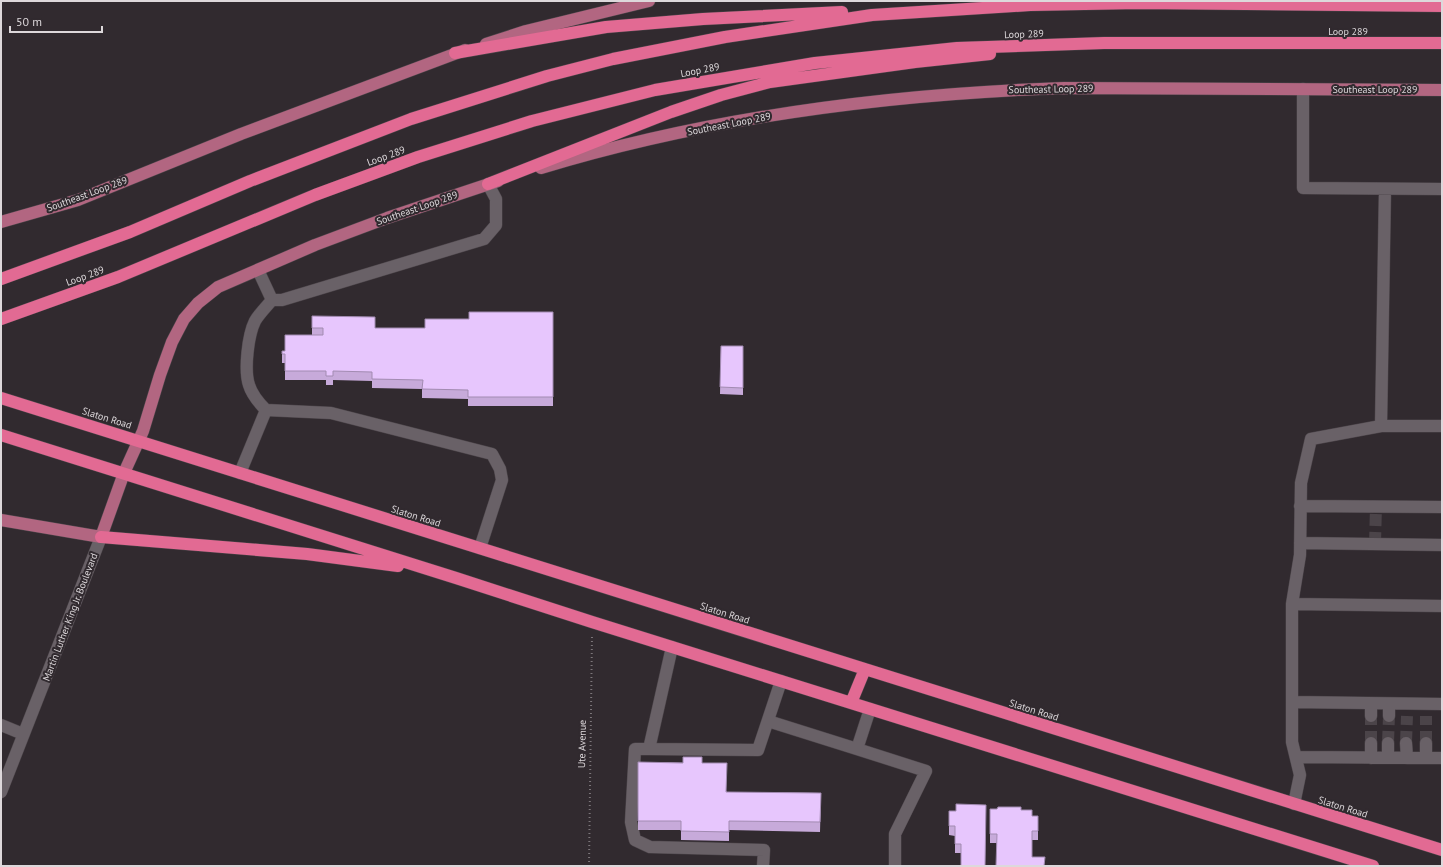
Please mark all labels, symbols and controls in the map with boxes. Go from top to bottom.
scale bar [10,8,102,34]
text: 50 m [16,14,42,29]
street label: Loop 289 [1328,25,1368,38]
street label: Loop 289 [1004,27,1044,41]
street label: Loop 289 [679,60,721,80]
street label: Southeast Loop 289 [1008,82,1094,96]
street label: Southeast Loop 289 [1333,83,1417,96]
street label: Southeast Loop 289 [686,110,772,138]
street label: Loop 289 [365,143,407,169]
street label: Southeast Loop 289 [45,173,129,215]
street label: Southeast Loop 289 [375,188,459,228]
street label: Loop 289 [64,263,106,289]
street label: Slaton Road [81,404,133,432]
street label: Slaton Road [390,502,442,530]
street label: Martin Luther King Jr. Boulevard [40,551,100,683]
street label: Slaton Road [699,599,751,627]
street label: Slaton Road [1008,696,1060,724]
street label: Ute Avenue [575,720,589,768]
street label: Slaton Road [1317,793,1369,821]

